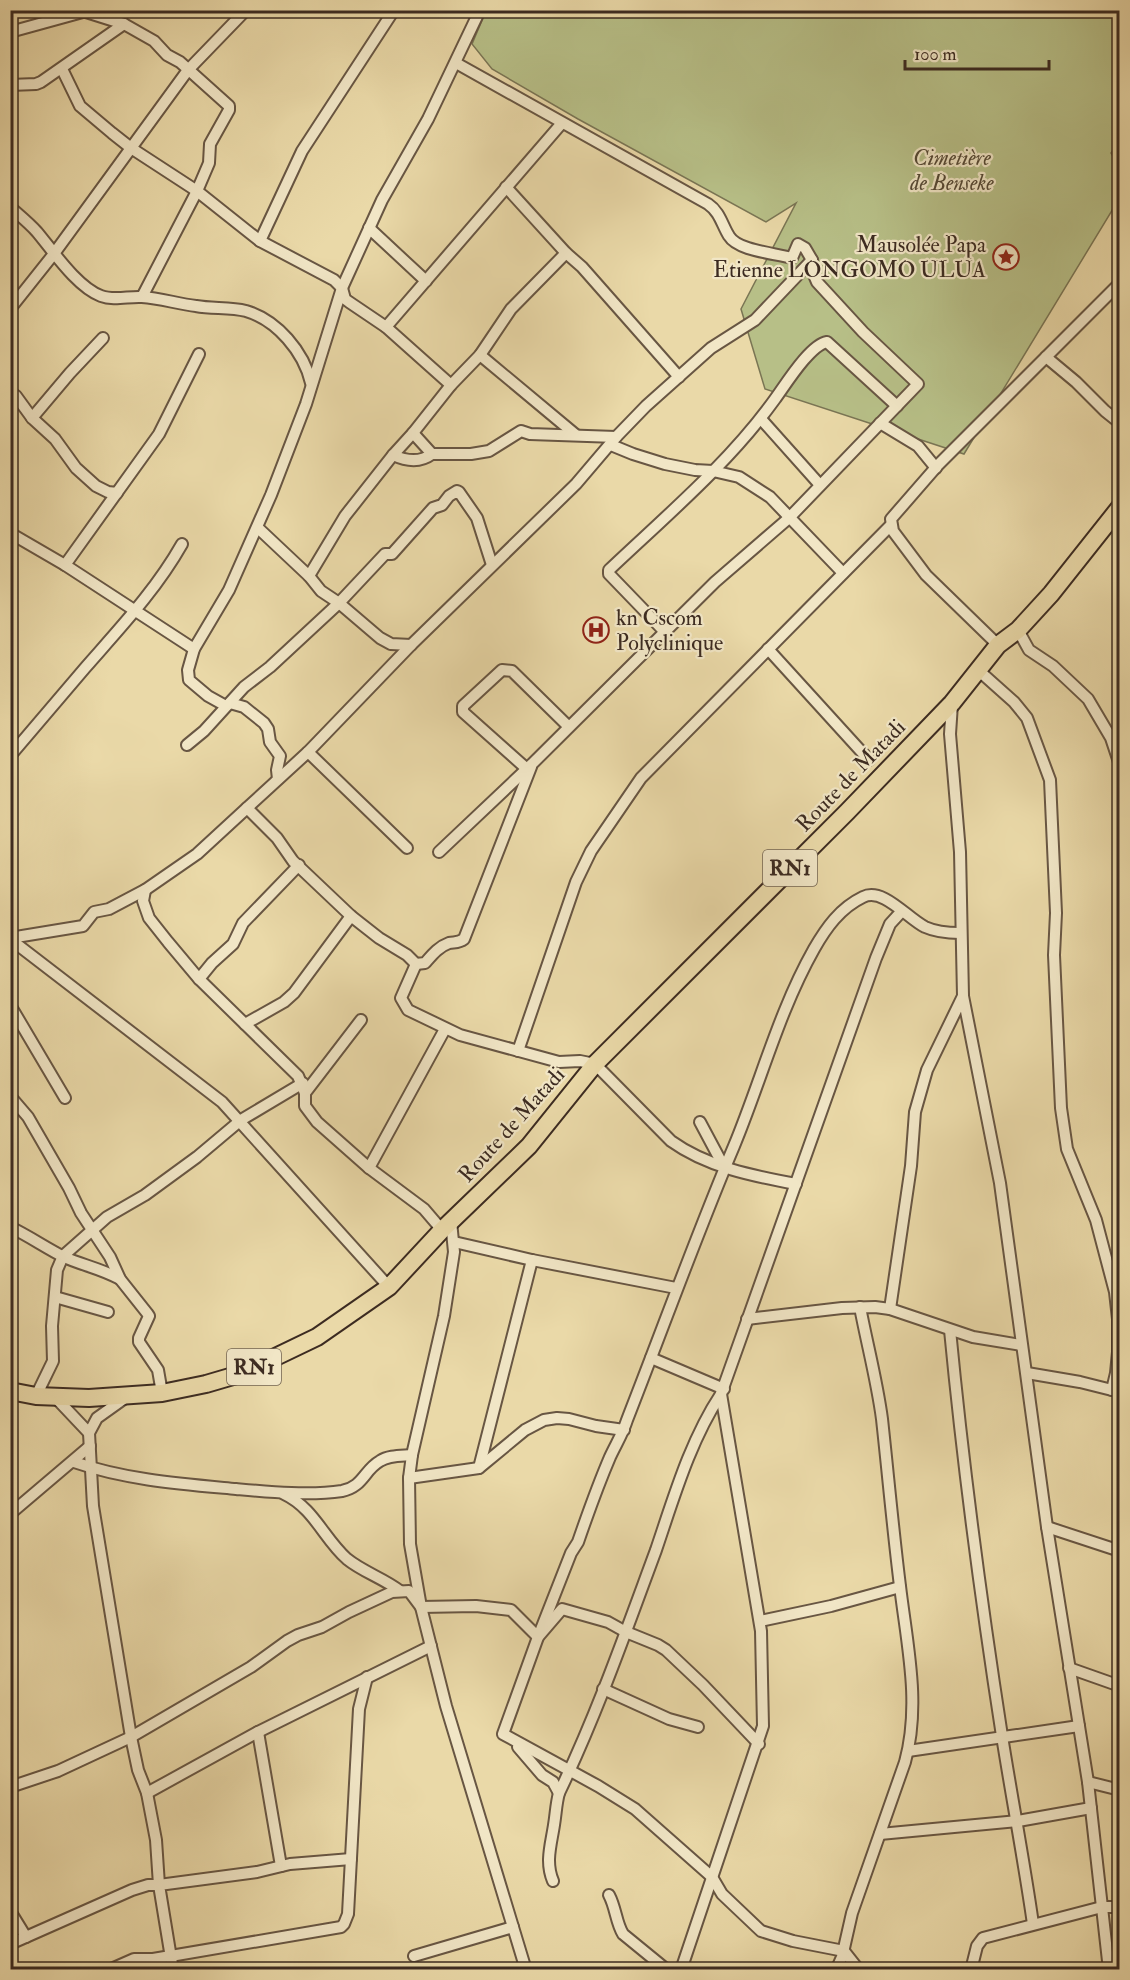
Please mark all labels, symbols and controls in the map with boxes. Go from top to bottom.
scale bar [905,33,1049,71]
text: 100 m [914,43,957,66]
park label: Cimetière de Benseke [909,144,994,197]
place label: Mausolée Papa Etienne LONGOMO ULUA [713,231,987,284]
place icon: Mausolée Papa Etienne LONGOMO ULUA [991,242,1021,272]
place label: kn Cscom Polyclinique [616,604,723,657]
hospital icon: kn Cscom Polyclinique [581,615,611,645]
street label: Route de Matadi [790,713,912,838]
road number: RN1 [763,850,817,886]
street label: Route de Matadi [452,1061,571,1188]
road number: RN1 [227,1349,281,1385]

